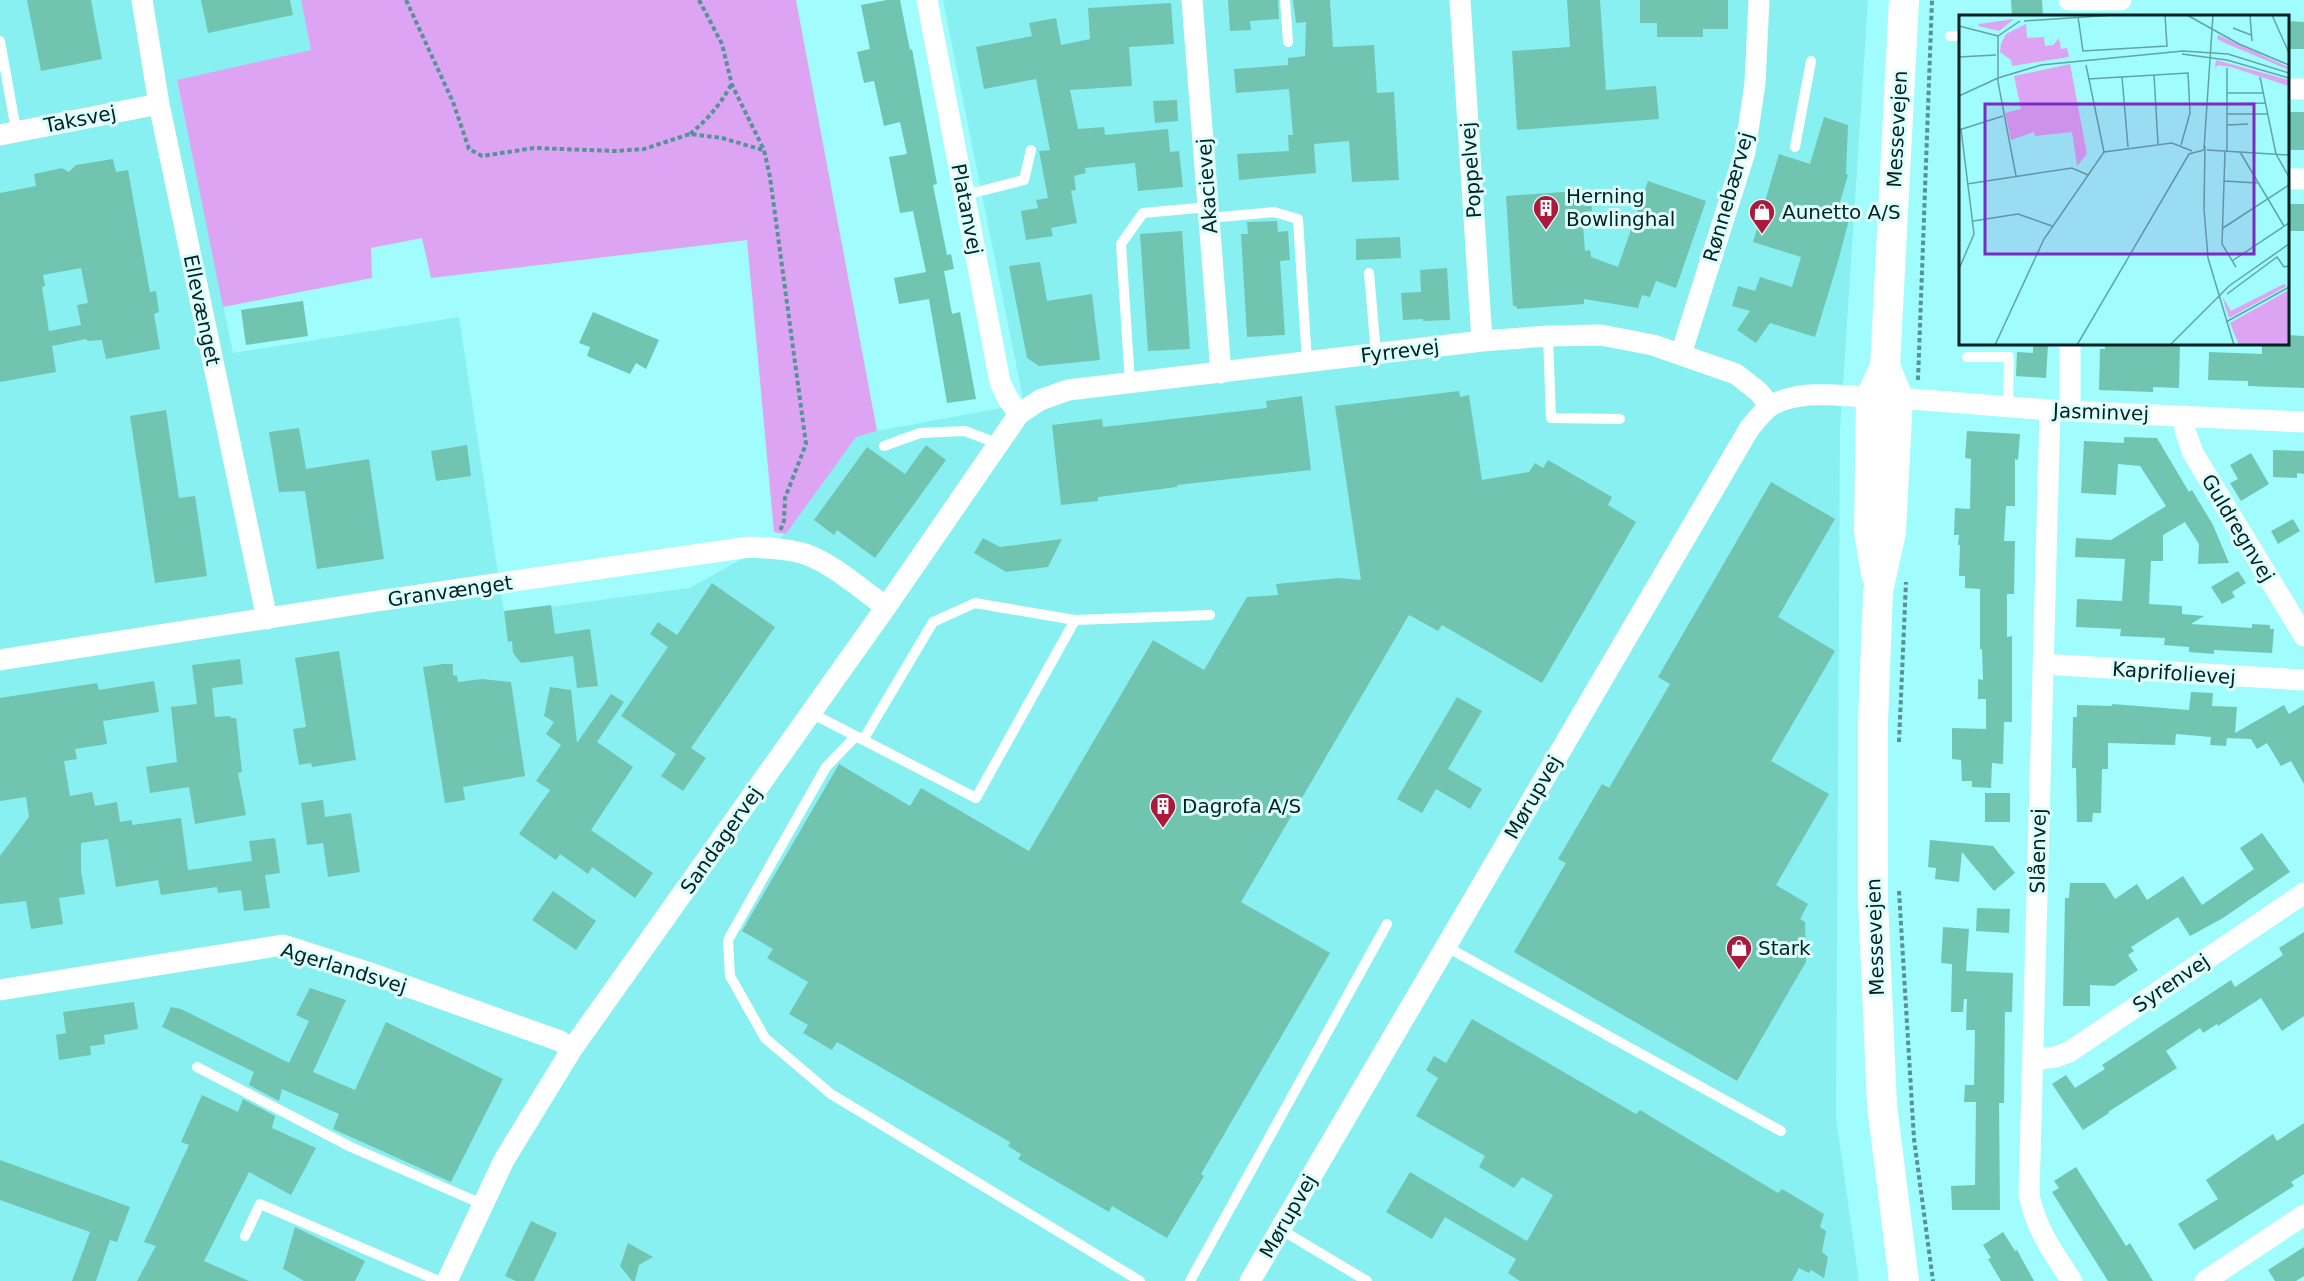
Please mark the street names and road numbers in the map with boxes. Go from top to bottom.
street label: Messevejen [1882,70,1912,188]
street label: Taksvej [41,100,118,138]
street label: Poppelvej [1456,121,1486,219]
street label: Rønnebærvej [1698,129,1758,265]
street label: Akacievej [1192,137,1222,235]
street label: Platanvej [946,161,988,257]
street label: Ellevænget [179,252,226,368]
street label: Fyrrevej [1359,334,1441,368]
street label: Jasminvej [2051,398,2149,426]
street label: Guldregnvej [2196,470,2280,586]
street label: Granvænget [386,570,514,612]
street label: Kaprifolievej [2111,657,2237,689]
street label: Mørupvej [1499,751,1567,843]
street label: Sandagervej [675,782,767,898]
street label: Slåenvej [2025,808,2051,894]
street label: Messevejen [1861,878,1889,996]
street label: Agerlandsvej [278,937,410,999]
street label: Syrenvej [2128,949,2214,1017]
street label: Mørupvej [1254,1170,1322,1262]

